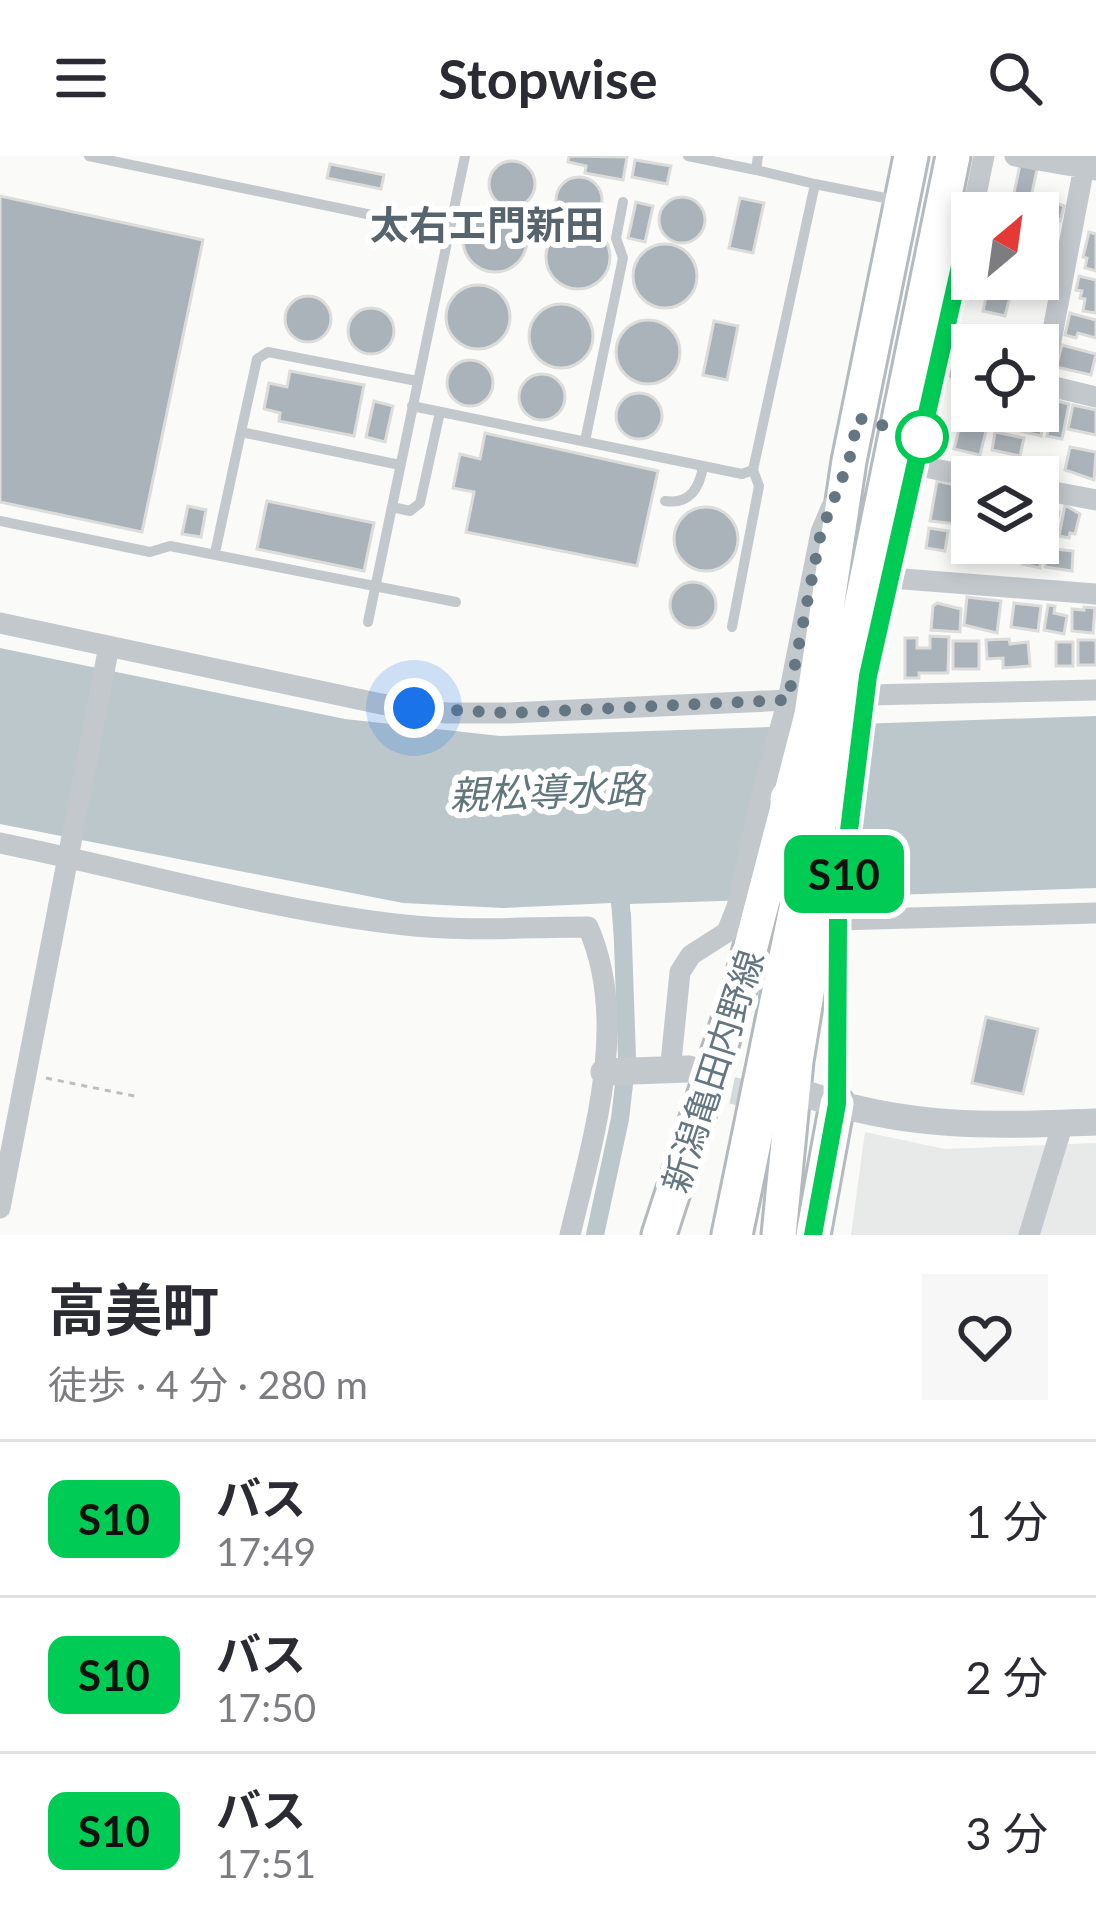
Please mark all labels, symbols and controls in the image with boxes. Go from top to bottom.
icon: menu [48,45,114,111]
icon: search [982,45,1048,111]
text: Stopwise [438,46,658,111]
north arrow [951,192,1059,300]
map controls [951,192,1059,564]
district label: 太右エ門新田 [370,201,604,247]
button: locate [951,324,1059,432]
unlabelled marker [897,412,947,462]
button: layers [951,456,1059,564]
your location [384,678,444,738]
water label: 親松導水路 [449,765,648,817]
line badge: S10 [775,835,913,913]
text: S10 [808,849,880,899]
street label: 新潟亀田内野線 [652,944,772,1198]
button: heart [922,1274,1048,1400]
text: 高美町 [48,1275,219,1343]
text: 徒歩 · 4 分 · 280 m [48,1361,368,1407]
text: バス [216,1471,306,1525]
text: S10 [78,1494,150,1544]
text: 1 分 [965,1494,1048,1548]
text: 17:49 [216,1528,316,1574]
text: バス [216,1627,306,1681]
text: S10 [78,1650,150,1700]
text: 2 分 [965,1650,1048,1704]
text: 17:50 [216,1684,316,1730]
text: バス [216,1783,306,1837]
text: S10 [78,1806,150,1856]
text: 3 分 [965,1806,1048,1860]
text: 17:51 [216,1840,316,1886]

